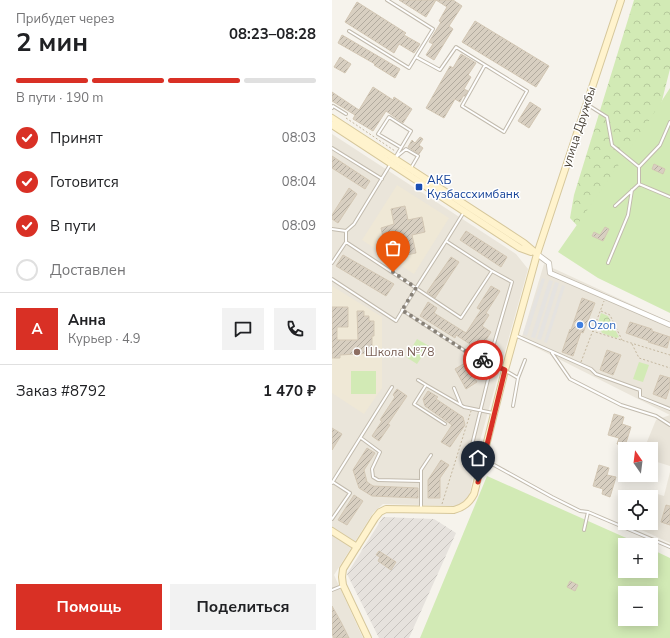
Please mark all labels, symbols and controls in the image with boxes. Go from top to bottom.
text: Прибудет через [16,10,114,28]
text: 08:23–08:28 [229,24,316,44]
text: 2 мин [16,25,88,60]
street label: улица Дружбы [558,84,600,170]
text: В пути · 190 m [16,89,103,107]
icon: check [16,127,38,149]
text: Принят [50,128,103,148]
text: 08:03 [282,129,316,147]
icon: check [16,171,38,193]
text: Готовится [50,172,119,192]
place label: АКБ Кузбассхимбанк [427,172,520,202]
text: 08:04 [282,173,316,191]
marker: АКБ Кузбассхимбанк [414,182,424,192]
icon: check [16,215,38,237]
text: В пути [50,216,96,236]
text: 08:09 [282,217,316,235]
pin [376,231,410,272]
icon: bag [382,237,404,259]
text: Доставлен [50,260,126,280]
button: chat [222,308,264,350]
button: phone [274,308,316,350]
text: Анна [68,310,106,330]
place label: Ozon [588,317,616,333]
text: А [31,319,43,339]
marker: Ozon [575,320,585,330]
text: Курьер · 4.9 [68,330,141,348]
courier [463,340,503,380]
place label: Школа №78 [365,344,434,360]
marker: Школа №78 [352,347,362,357]
icon: bike [472,349,494,371]
text: Заказ #8792 [16,381,106,401]
text: 1 470 ₽ [263,381,316,401]
pin [461,441,495,482]
north arrow [618,442,658,482]
map controls [618,442,658,626]
icon: home [467,447,489,469]
button: locate [618,490,658,530]
button: + [618,538,658,578]
button: Помощь [16,584,162,630]
button: Поделиться [170,584,316,630]
button: − [618,586,658,626]

